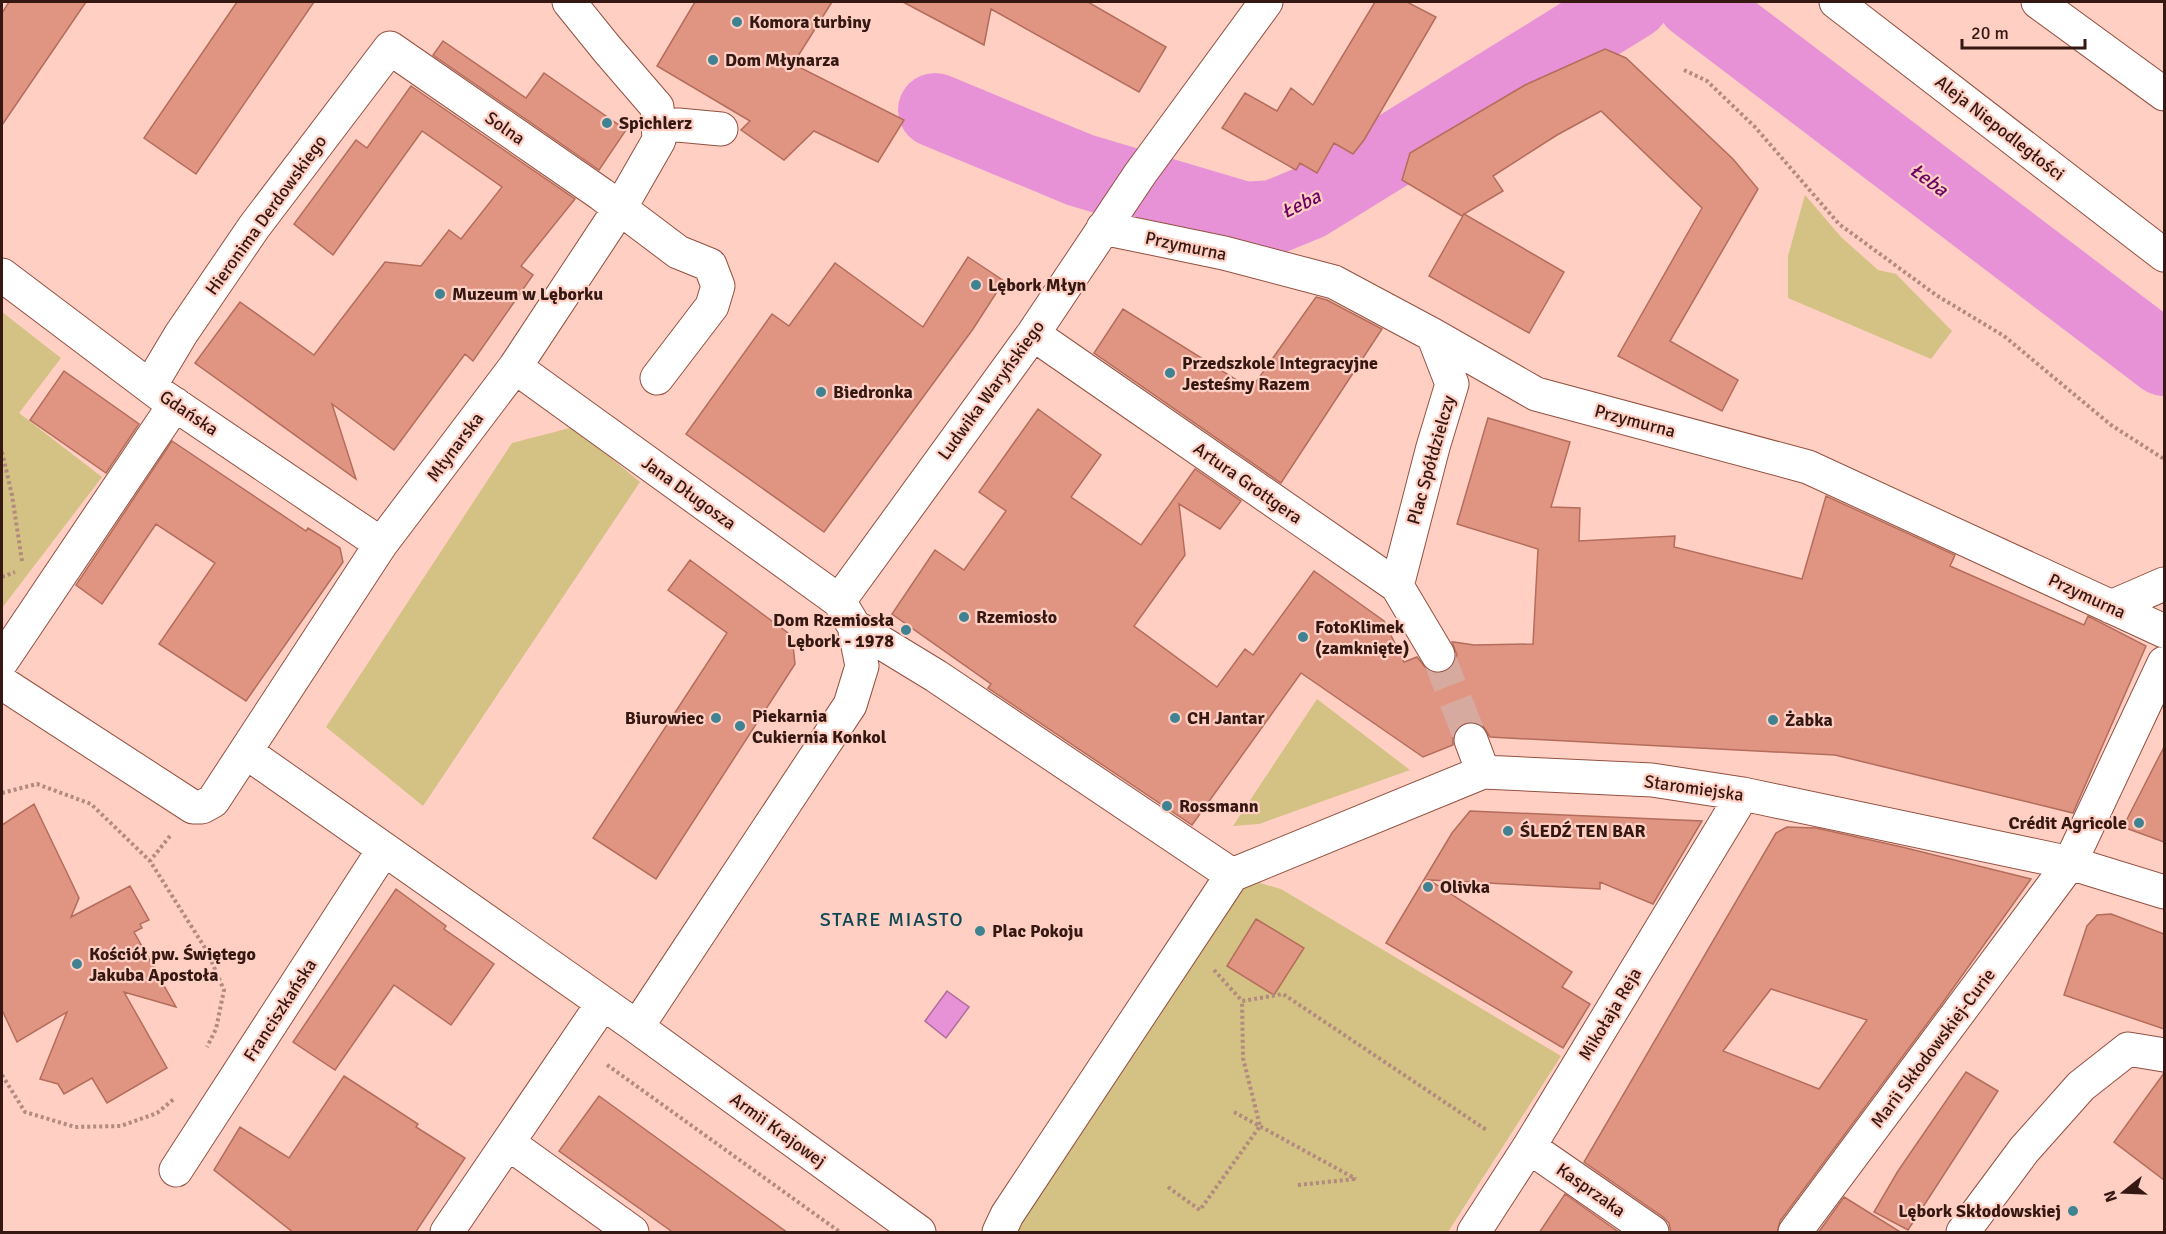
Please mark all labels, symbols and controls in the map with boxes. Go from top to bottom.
place label: Komora turbiny [749,11,871,33]
scale bar [1962,12,2085,50]
marker: Komora turbiny [730,15,744,29]
text: 20 m [1971,22,2009,44]
place label: Dom Młynarza [725,49,839,71]
marker: Dom Młynarza [706,53,720,67]
street label: Aleja Niepodległości [1931,71,2069,185]
street label: Solna [481,106,529,150]
place label: Spichlerz [619,112,692,134]
marker: Spichlerz [600,116,614,130]
street label: Hieronima Derdowskiego [201,131,331,299]
water label: Łeba [1905,158,1953,203]
water label: Łeba [1277,183,1326,224]
street label: Przymurna [1143,227,1229,265]
place label: Lębork Młyn [988,274,1087,296]
marker: Lębork Młyn [969,278,983,292]
place label: Muzeum w Lęborku [452,283,603,305]
marker: Muzeum w Lęborku [433,287,447,301]
street label: Ludwika Waryńskiego [933,316,1049,464]
place label: Przedszkole Integracyjne Jesteśmy Razem [1182,352,1378,395]
marker: Przedszkole Integracyjne Jesteśmy Razem [1163,366,1177,380]
place label: Biedronka [833,381,913,403]
street label: Gdańska [155,385,223,441]
marker: Biedronka [814,385,828,399]
street label: Plac Spółdzielczy [1402,392,1460,527]
street label: Przymurna [1592,400,1678,442]
street label: Młynarska [422,408,488,486]
street label: Artura Grottgera [1189,437,1307,529]
street label: Jana Długosza [638,451,740,535]
street label: Przymurna [2045,569,2129,623]
place label: Rzemiosło [976,606,1057,628]
place label: Dom Rzemiosła Lębork - 1978 [773,609,894,652]
marker: Rzemiosło [957,610,971,624]
place label: FotoKlimek (zamknięte) [1315,616,1409,659]
marker: Dom Rzemiosła Lębork - 1978 [899,623,913,637]
marker: FotoKlimek (zamknięte) [1296,630,1310,644]
place label: Piekarnia Cukiernia Konkol [752,705,887,748]
place label: Biurowiec [625,707,704,729]
place label: CH Jantar [1187,707,1265,729]
place label: Żabka [1785,709,1833,731]
marker: Biurowiec [709,711,723,725]
marker: CH Jantar [1168,711,1182,725]
marker: Żabka [1766,713,1780,727]
marker: Piekarnia Cukiernia Konkol [733,719,747,733]
street label: Staromiejska [1643,770,1745,806]
place label: Rossmann [1179,795,1259,817]
marker: Rossmann [1160,799,1174,813]
place label: Crédit Agricole [2008,812,2127,834]
marker: Crédit Agricole [2132,816,2146,830]
place label: ŚLEDŹ TEN BAR [1520,820,1646,842]
marker: ŚLEDŹ TEN BAR [1501,824,1515,838]
place label: Olivka [1440,876,1490,898]
marker: Olivka [1421,880,1435,894]
district label: STARE MIASTO [820,907,964,932]
place label: Plac Pokoju [992,920,1084,942]
marker: Plac Pokoju [973,924,987,938]
place label: Kościół pw. Świętego Jakuba Apostoła [89,943,256,986]
street label: Franciszkańska [239,955,321,1065]
marker: Kościół pw. Świętego Jakuba Apostoła [70,957,84,971]
street label: Mikołaja Reja [1574,964,1646,1064]
street label: Marii Skłodowskiej-Curie [1866,964,2000,1132]
street label: Armii Krajowej [726,1088,830,1172]
street label: Kasprzaka [1552,1158,1630,1222]
north arrow [2094,1162,2154,1222]
text: N [2099,1188,2122,1205]
place label: Lębork Skłodowskiej [1898,1200,2061,1222]
marker: Lębork Skłodowskiej [2066,1204,2080,1218]

